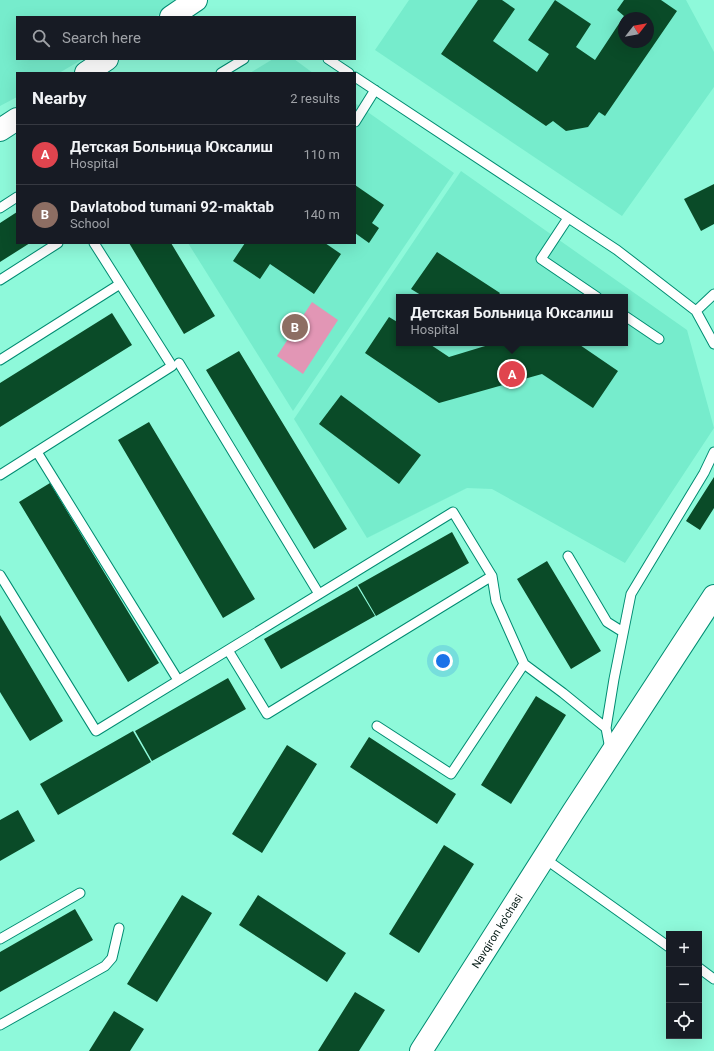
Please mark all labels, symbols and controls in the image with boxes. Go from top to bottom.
north arrow [618,12,654,48]
search box [16,16,356,60]
icon: search [30,27,52,49]
text: Search here [62,29,141,47]
text: Nearby [32,88,87,108]
text: 2 results [290,91,340,106]
text: Детская Больница Юксалиш [70,138,273,156]
text: A [41,147,49,162]
text: 110 m [303,147,340,162]
text: Hospital [70,156,118,171]
text: Davlatobod tumani 92-maktab [70,198,274,216]
text: B [41,207,49,222]
text: 140 m [303,207,340,222]
text: School [70,216,110,231]
popup [396,294,628,346]
text: Детская Больница Юксалиш [410,304,614,322]
pin: B [282,312,308,342]
text: Hospital [410,322,459,337]
pin: A [499,359,525,389]
your location [433,651,453,671]
street label: Navqiron ko'chasi [469,892,526,971]
map controls [666,931,702,1039]
button: + [666,931,702,967]
button: − [666,967,702,1003]
button: locate [666,1003,702,1039]

